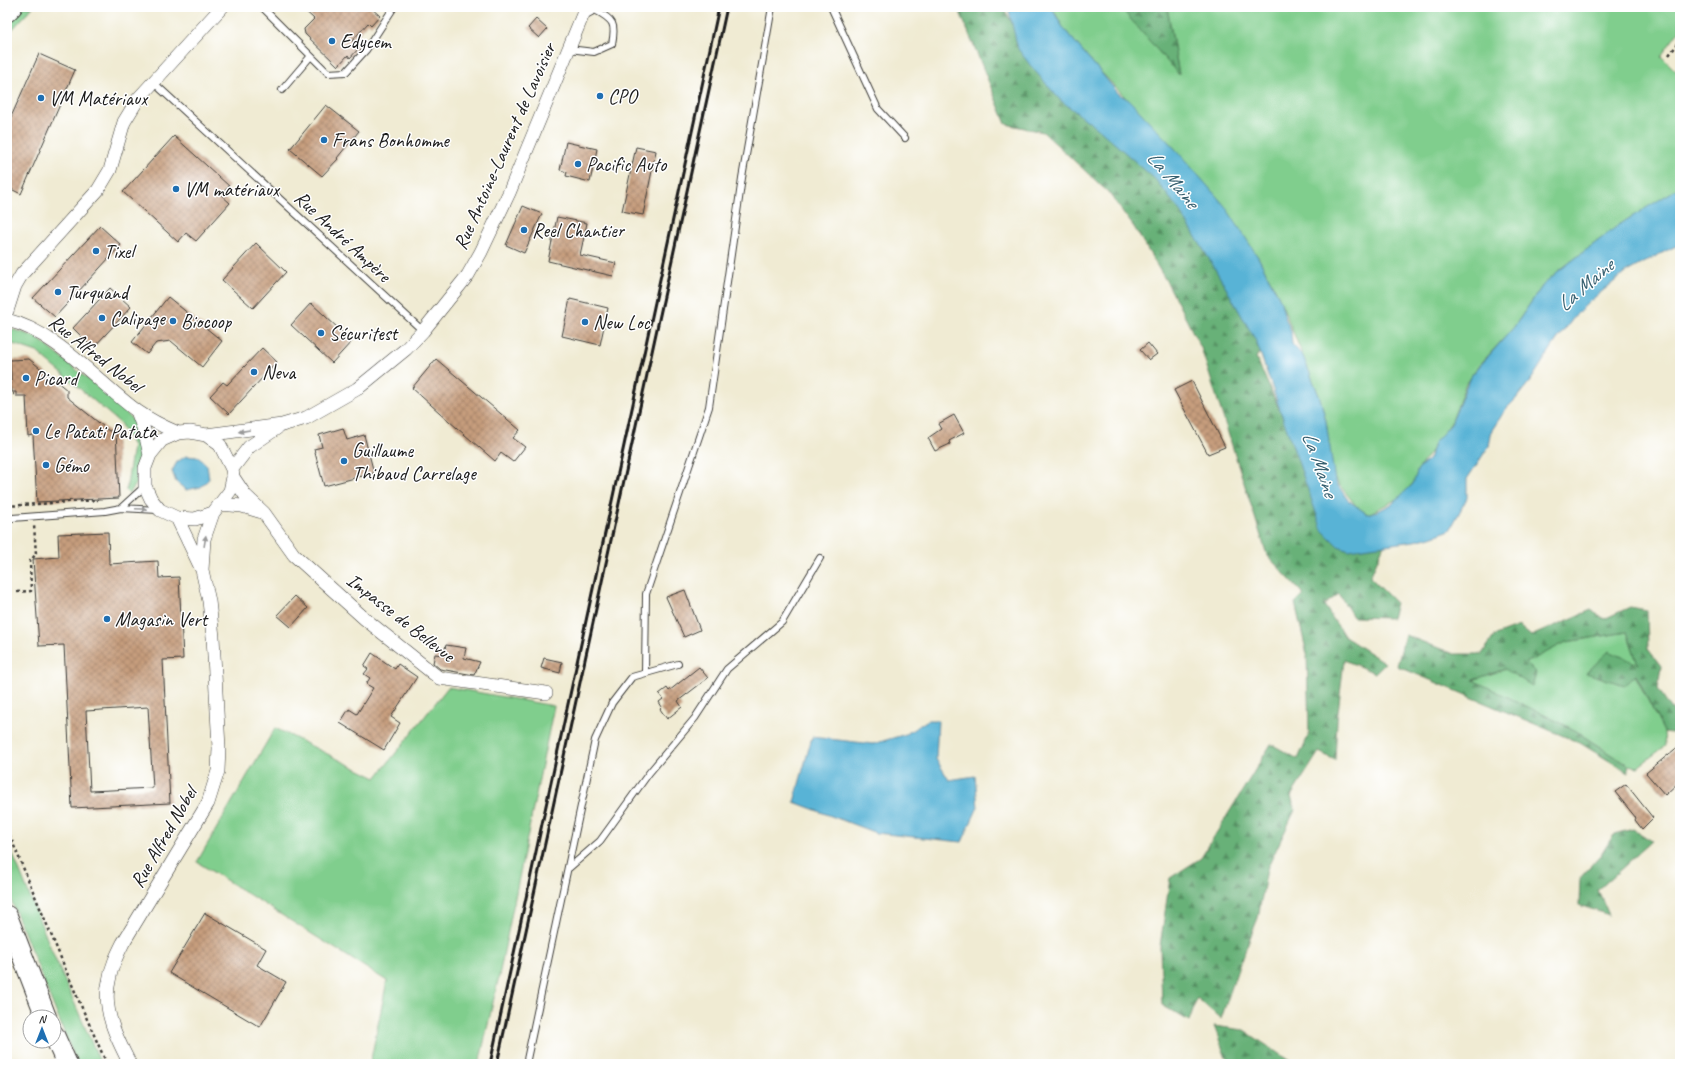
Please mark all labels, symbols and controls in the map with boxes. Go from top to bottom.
place label: Edycem [340,29,392,54]
marker: Edycem [327,36,337,46]
street label: Rue Antoine-Laurent de Lavoisier [448,37,562,253]
place label: CPO [608,84,639,109]
place label: VM Matériaux [49,86,149,111]
marker: CPO [595,91,605,101]
marker: VM Matériaux [36,93,46,103]
place label: Frans Bonhomme [332,128,450,153]
marker: Frans Bonhomme [319,135,329,145]
water label: La Maine [1142,145,1207,215]
place label: Pacific Auto [586,152,667,177]
marker: Pacific Auto [573,159,583,169]
place label: VM matériaux [184,177,281,202]
marker: VM matériaux [171,184,181,194]
street label: Rue André Ampère [289,185,397,289]
place label: Reel Chantier [532,218,626,243]
marker: Reel Chantier [519,225,529,235]
place label: Tixel [104,239,137,264]
marker: Tixel [91,246,101,256]
water label: La Maine [1551,251,1621,317]
place label: Turquand [66,280,131,305]
marker: Turquand [53,287,63,297]
place label: Calipage [110,306,166,331]
street label: Rue Alfred Nobel [44,309,150,400]
place label: Biocoop [181,309,233,334]
place label: New Loc [593,310,650,335]
marker: Calipage [97,313,107,323]
marker: Biocoop [168,316,178,326]
marker: New Loc [580,317,590,327]
place label: Sécuritest [329,321,400,346]
marker: Sécuritest [316,328,326,338]
place label: Neva [262,360,297,385]
place label: Picard [34,366,81,391]
marker: Neva [249,367,259,377]
marker: Picard [21,373,31,383]
place label: Le Patati Patata [44,419,158,444]
marker: Le Patati Patata [31,426,41,436]
one-way arrow [238,428,250,434]
water label: La Maine [1296,428,1345,503]
place label: Guillaume Thibaud Carrelage [352,438,477,486]
place label: Gémo [54,453,90,478]
marker: Guillaume Thibaud Carrelage [339,456,349,466]
marker: Gémo [41,460,51,470]
one-way arrow [135,506,148,512]
one-way arrow [202,535,208,547]
street label: Impasse de Bellevue [342,567,461,668]
place label: Magasin Vert [115,607,210,632]
marker: Magasin Vert [102,614,112,624]
street label: Rue Alfred Nobel [125,779,204,892]
north arrow [22,1009,62,1049]
text: N [39,1012,48,1026]

